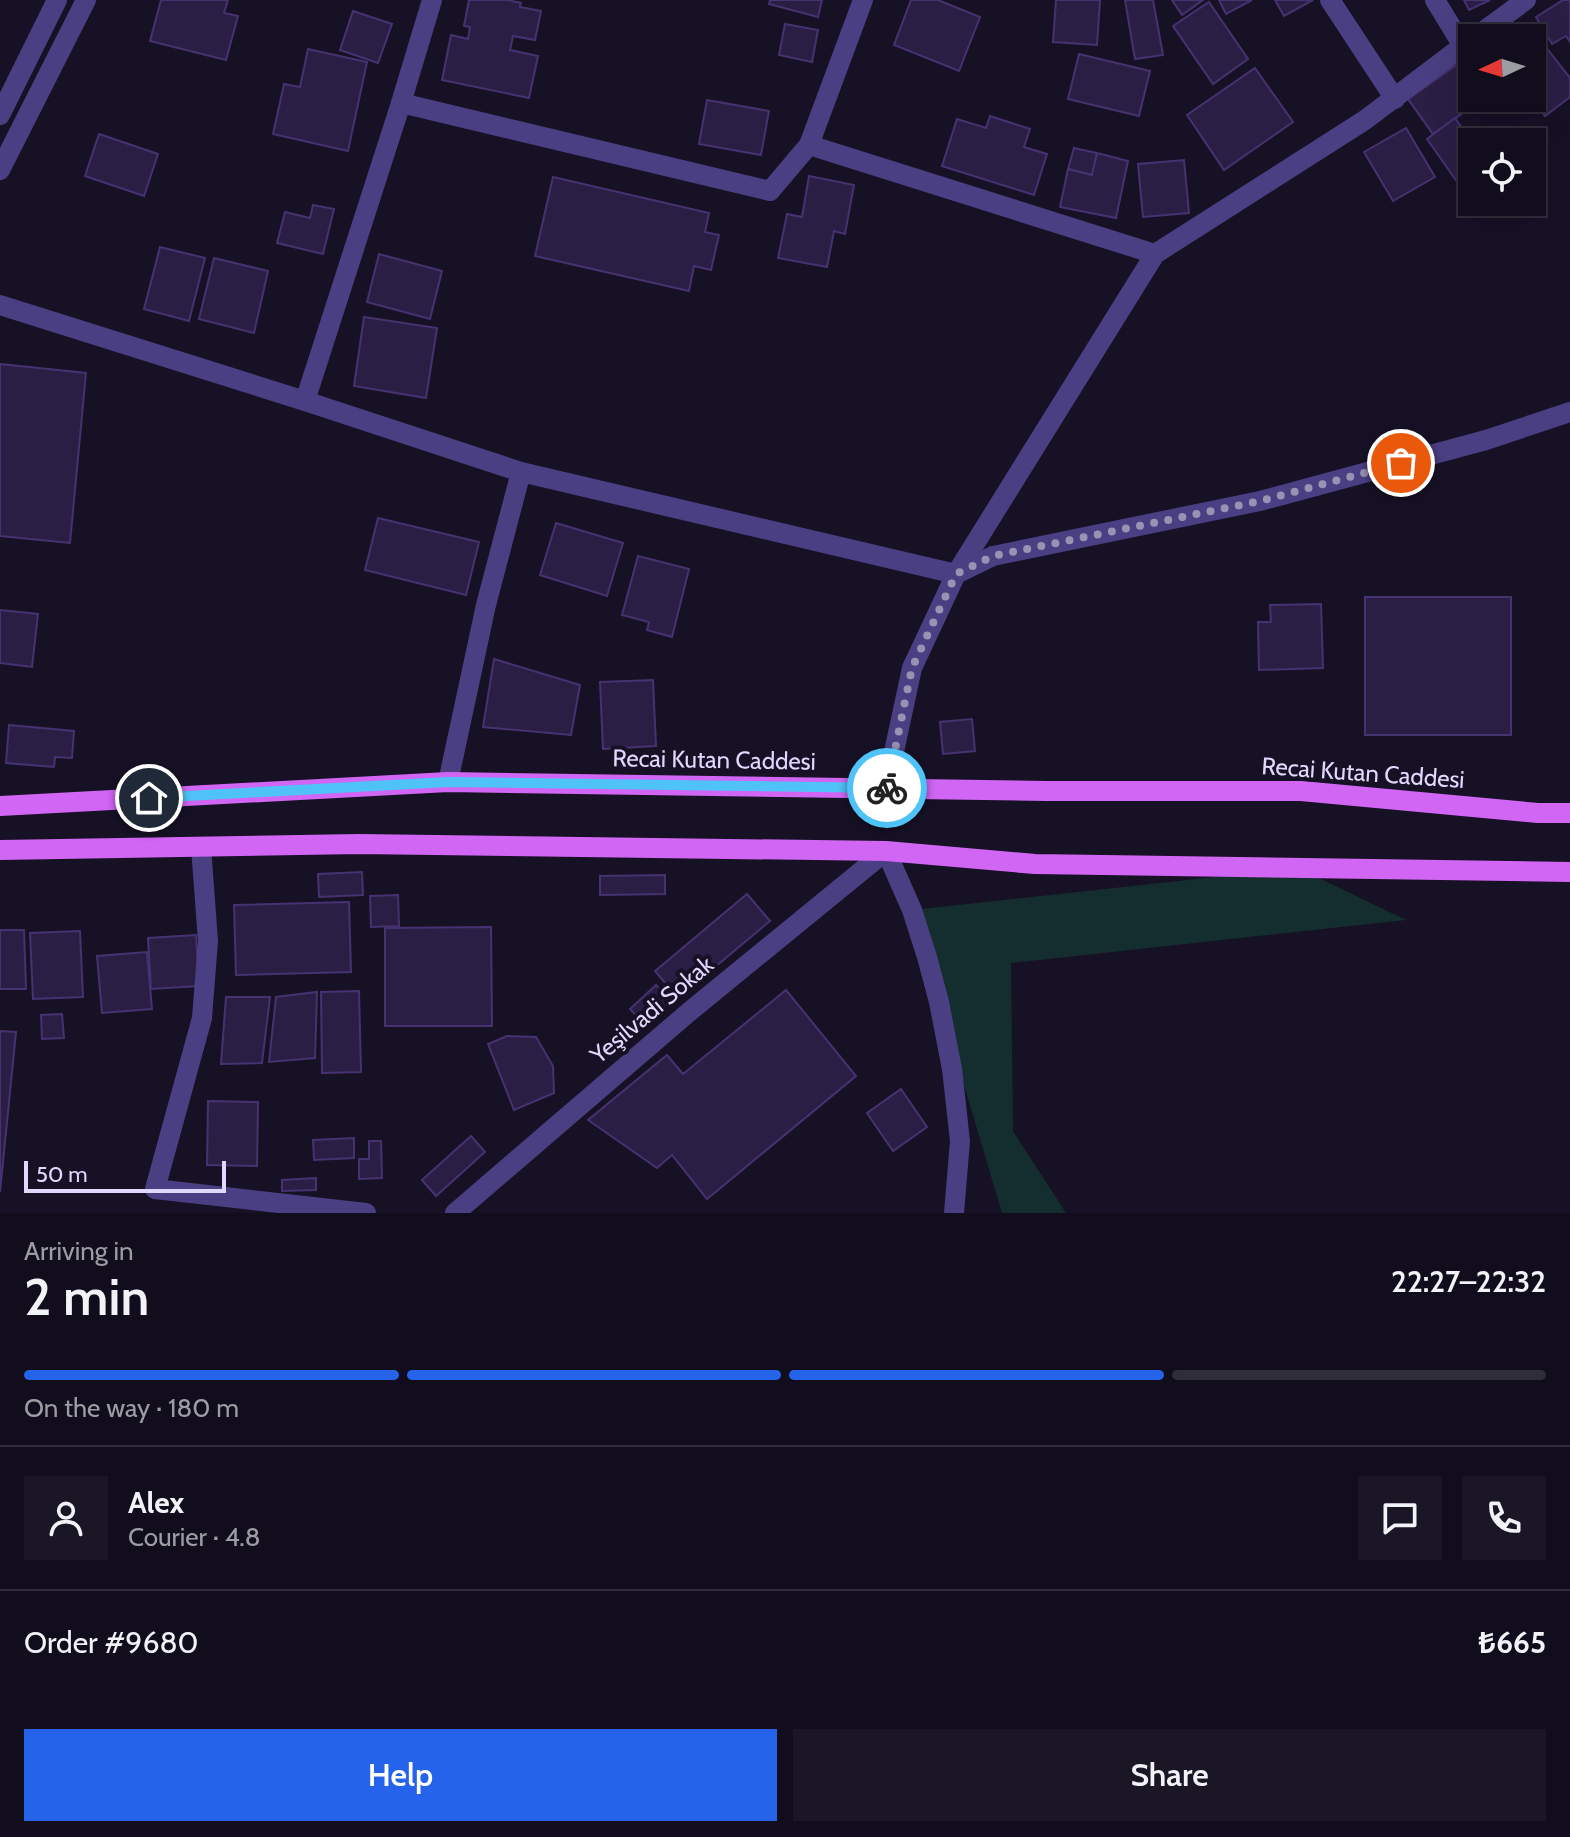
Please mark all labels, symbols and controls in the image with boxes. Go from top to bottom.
north arrow [1458,24,1546,112]
map controls [1458,24,1546,216]
button: locate [1458,128,1546,216]
pin [1367,429,1435,497]
icon: bag [1379,441,1423,485]
street label: Recai Kutan Caddesi [612,743,816,776]
courier [847,748,927,828]
street label: Recai Kutan Caddesi [1261,751,1466,794]
pin [115,764,183,832]
icon: bike [865,766,909,810]
icon: home [127,776,171,820]
street label: Yeşilvadi Sokak [584,950,719,1070]
scale bar [24,1157,226,1193]
text: 50 m [36,1161,88,1188]
text: Arriving in [24,1235,134,1267]
text: 22:27–22:32 [1391,1263,1546,1300]
text: 2 min [24,1265,149,1328]
text: On the way · 180 m [24,1392,239,1424]
button: person [24,1476,108,1560]
button: chat [1358,1476,1442,1560]
button: phone [1462,1476,1546,1560]
text: Alex [128,1484,184,1521]
text: Courier · 4.8 [128,1521,261,1553]
text: Order #9680 [24,1624,199,1661]
text: ₺665 [1478,1624,1546,1661]
button: Help [24,1729,777,1821]
button: Share [793,1729,1546,1821]

